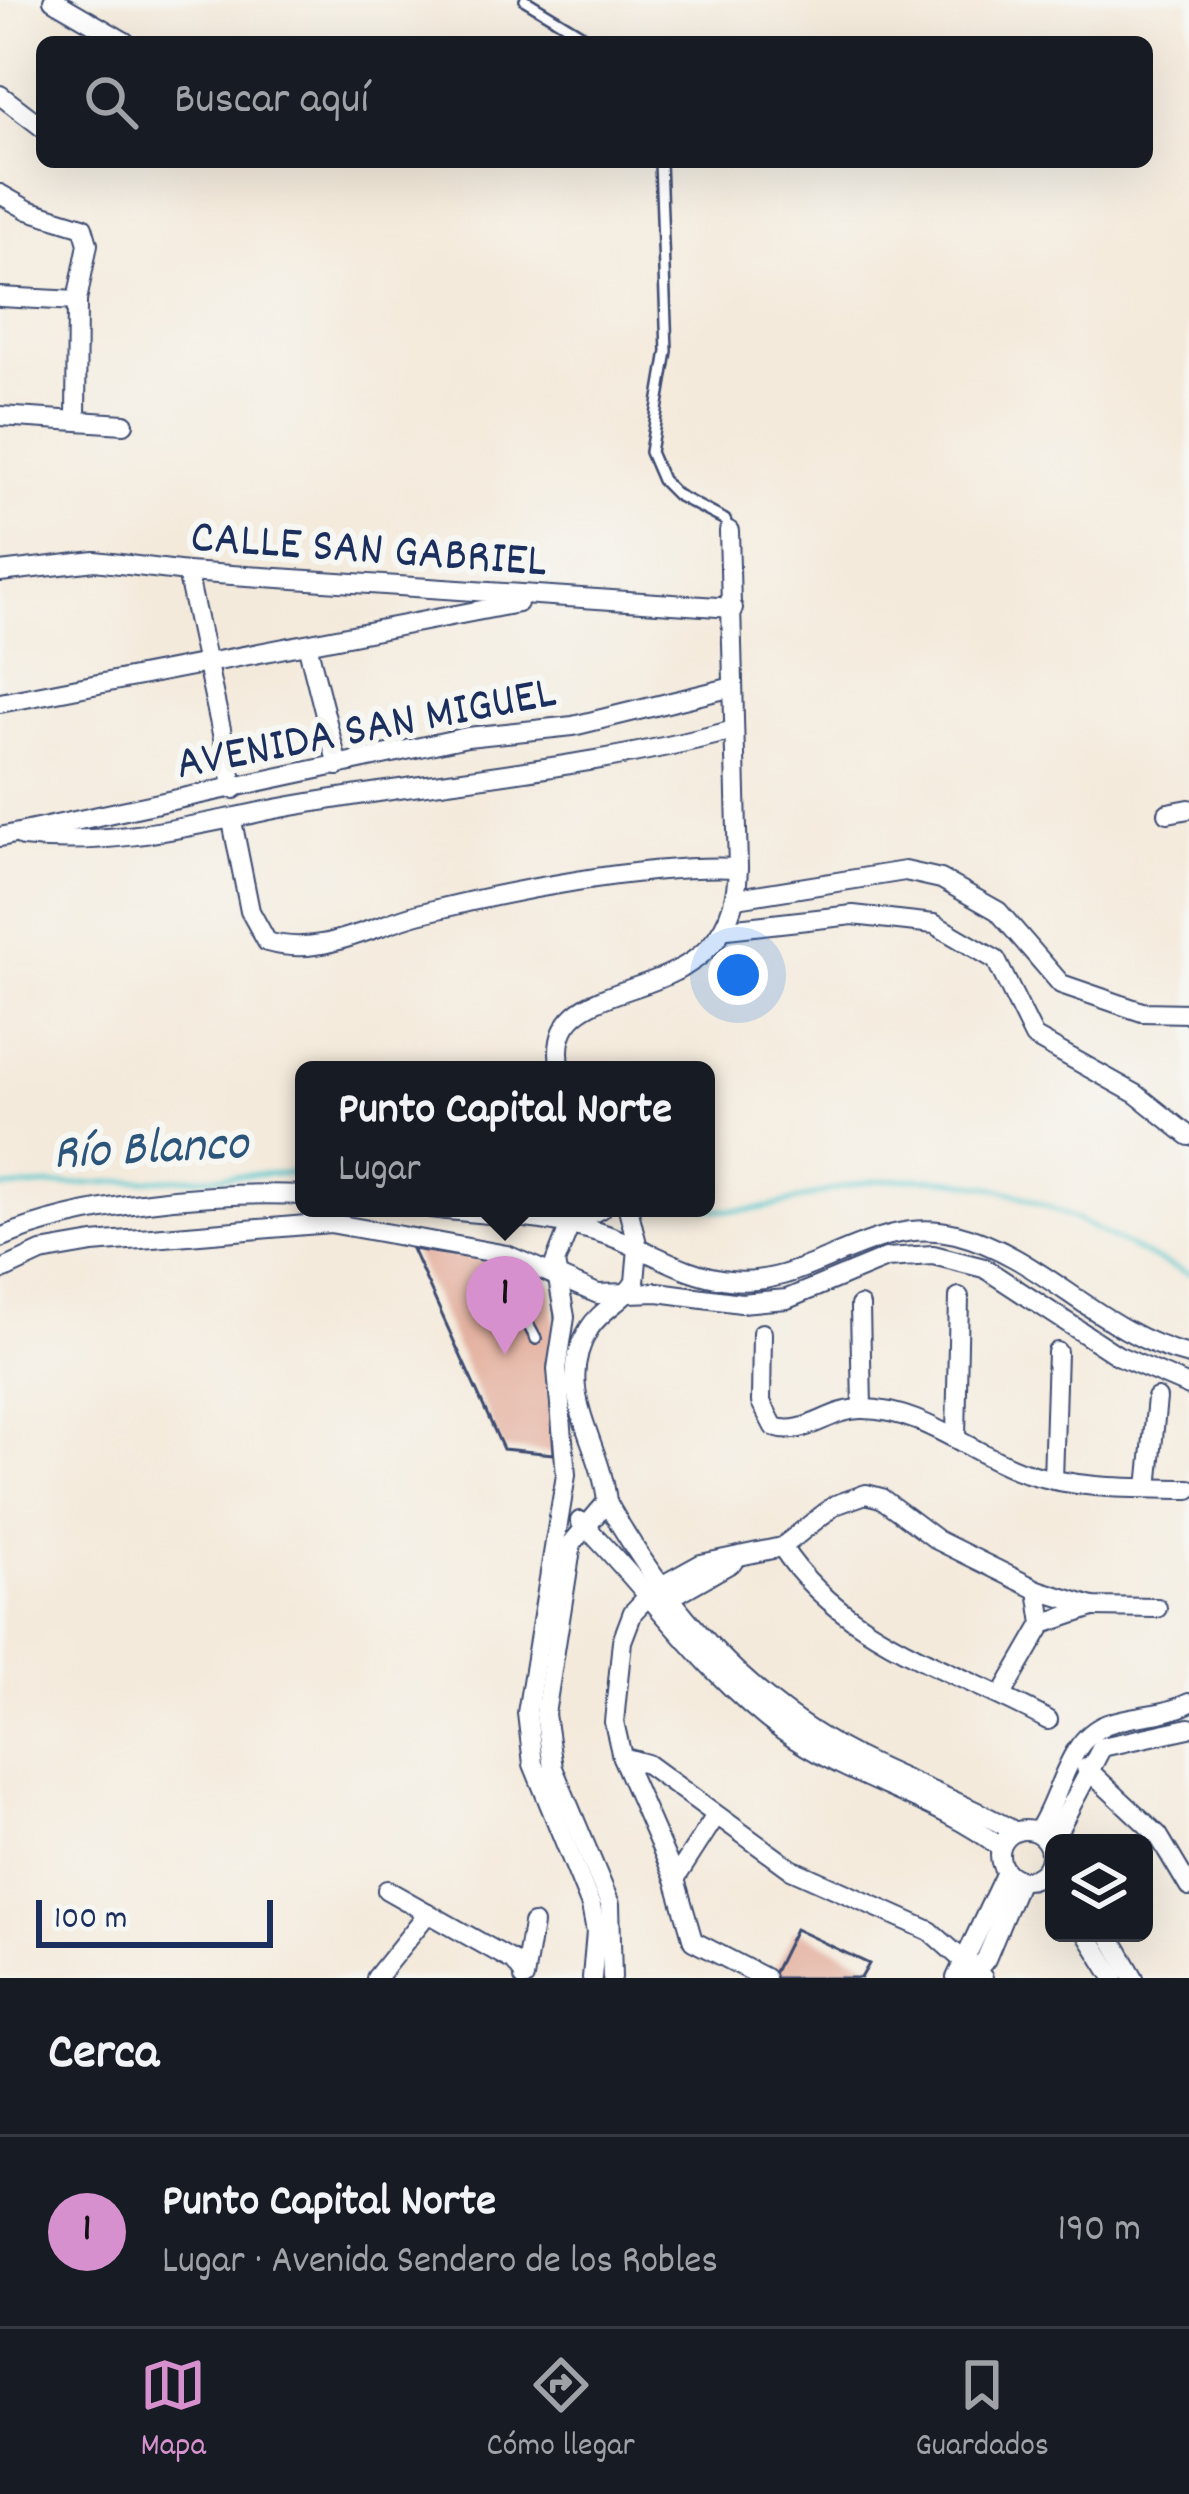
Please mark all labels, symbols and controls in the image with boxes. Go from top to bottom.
search box [36,36,1153,168]
icon: search [78,69,144,135]
text: Buscar aquí [174,70,369,134]
street label: CALLE SAN GABRIEL [188,506,549,599]
street label: AVENIDA SAN MIGUEL [171,661,562,802]
your location [708,945,768,1005]
popup [295,1061,715,1217]
text: Punto Capital Norte [338,1080,672,1144]
water label: Río Blanco [51,1111,252,1193]
text: Lugar [338,1144,421,1199]
pin: 1 [466,1256,544,1355]
map controls [1045,1834,1153,1942]
button: layers [1045,1834,1153,1942]
scale bar [36,1894,273,1947]
text: 100 m [54,1897,127,1944]
text: Cerca [48,2020,159,2092]
text: Punto Capital Norte [162,2172,496,2236]
text: 1 [83,2204,91,2259]
text: 190 m [1058,2204,1141,2259]
text: Lugar · Avenida Sendero de los Robles [162,2236,718,2291]
tab: Mapa [140,2352,206,2471]
tab: Cómo llegar [487,2352,635,2471]
tab: Guardados [915,2352,1049,2471]

